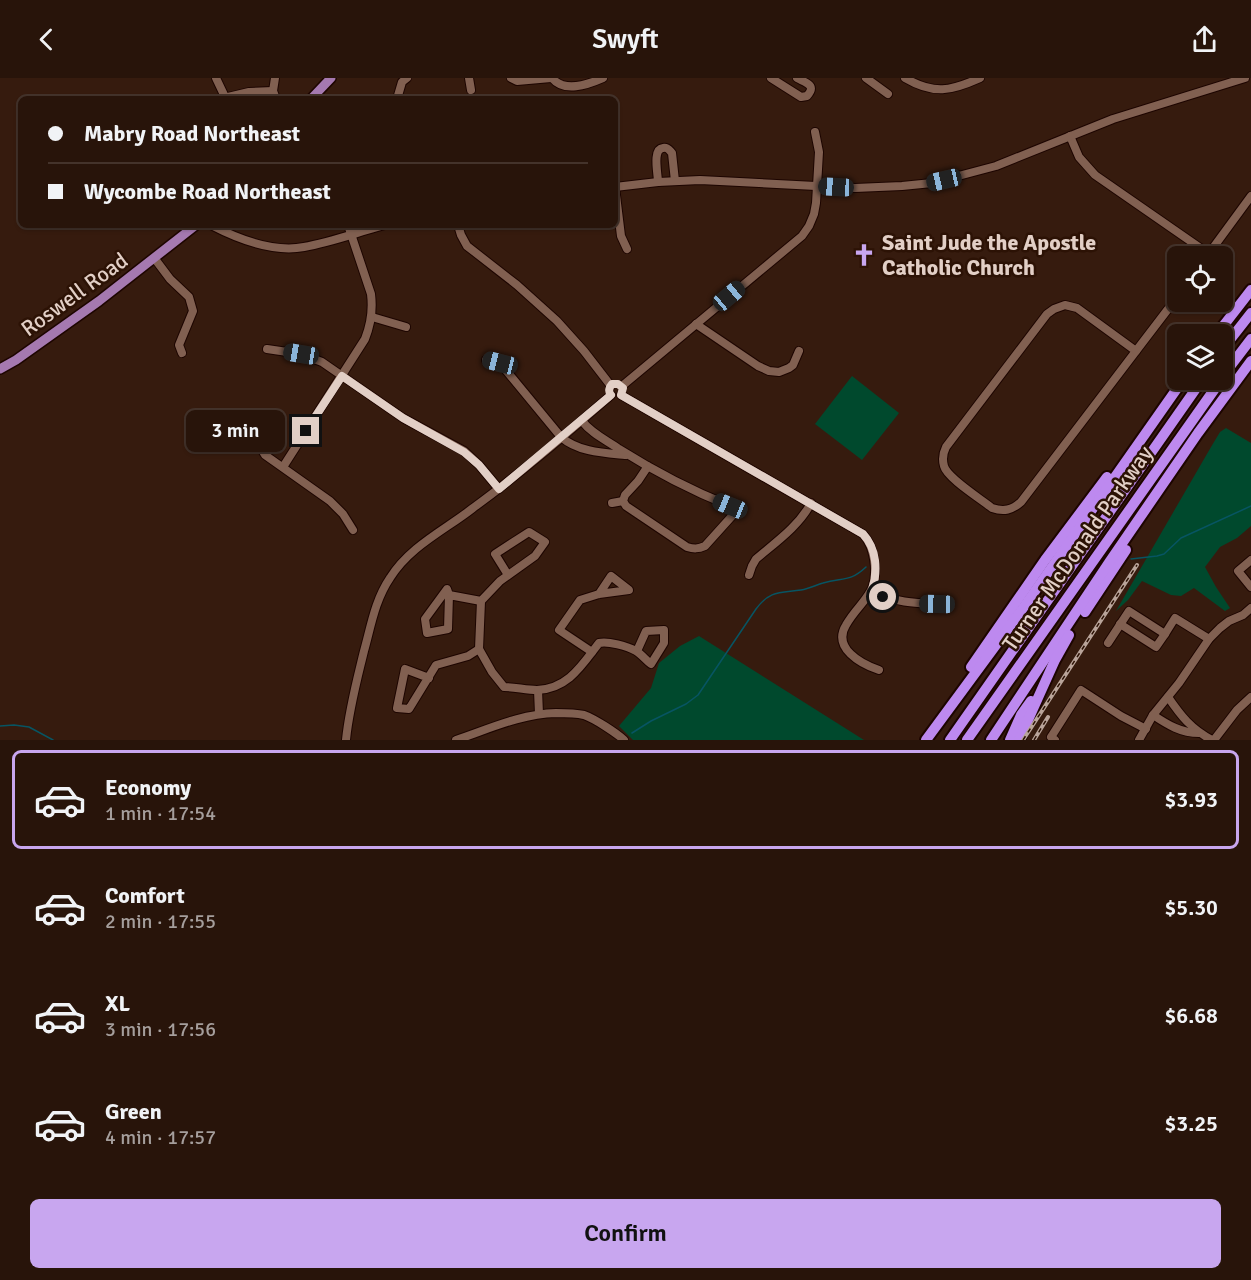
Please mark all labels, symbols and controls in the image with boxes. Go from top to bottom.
icon: back [30,23,63,56]
text: Swyft [592,23,659,56]
icon: share [1188,23,1221,56]
text: Mabry Road Northeast [84,120,300,147]
car [924,167,964,193]
car [818,177,854,197]
text: Wycombe Road Northeast [84,178,331,205]
place label: Saint Jude the Apostle Catholic Church [882,229,1096,281]
church icon: Saint Jude the Apostle Catholic Church [851,242,877,268]
map controls [1167,246,1233,390]
button: locate [1167,246,1233,312]
street label: Roswell Road [16,247,133,342]
car [709,278,749,314]
button: layers [1167,324,1233,390]
car [282,342,320,366]
car [480,350,520,376]
callout: 3 min [186,410,285,452]
route end [292,417,319,444]
text: 3 min [212,418,259,443]
street label: Turner McDonald Parkway [996,440,1159,656]
car [710,491,750,521]
route start [869,583,896,610]
car [919,595,955,613]
icon: car [33,773,87,827]
text: Economy [105,774,191,801]
text: $3.93 [1164,786,1218,813]
text: 1 min · 17:54 [105,801,216,826]
icon: car [33,881,87,935]
text: Comfort [105,882,185,909]
text: $5.30 [1164,894,1218,921]
text: 2 min · 17:55 [105,909,216,934]
icon: car [33,989,87,1043]
text: XL [105,990,130,1017]
text: $6.68 [1164,1002,1218,1029]
text: 3 min · 17:56 [105,1017,216,1042]
icon: car [33,1097,87,1151]
text: Green [105,1098,162,1125]
text: $3.25 [1164,1110,1218,1137]
text: 4 min · 17:57 [105,1125,216,1150]
button: Confirm [30,1199,1221,1268]

